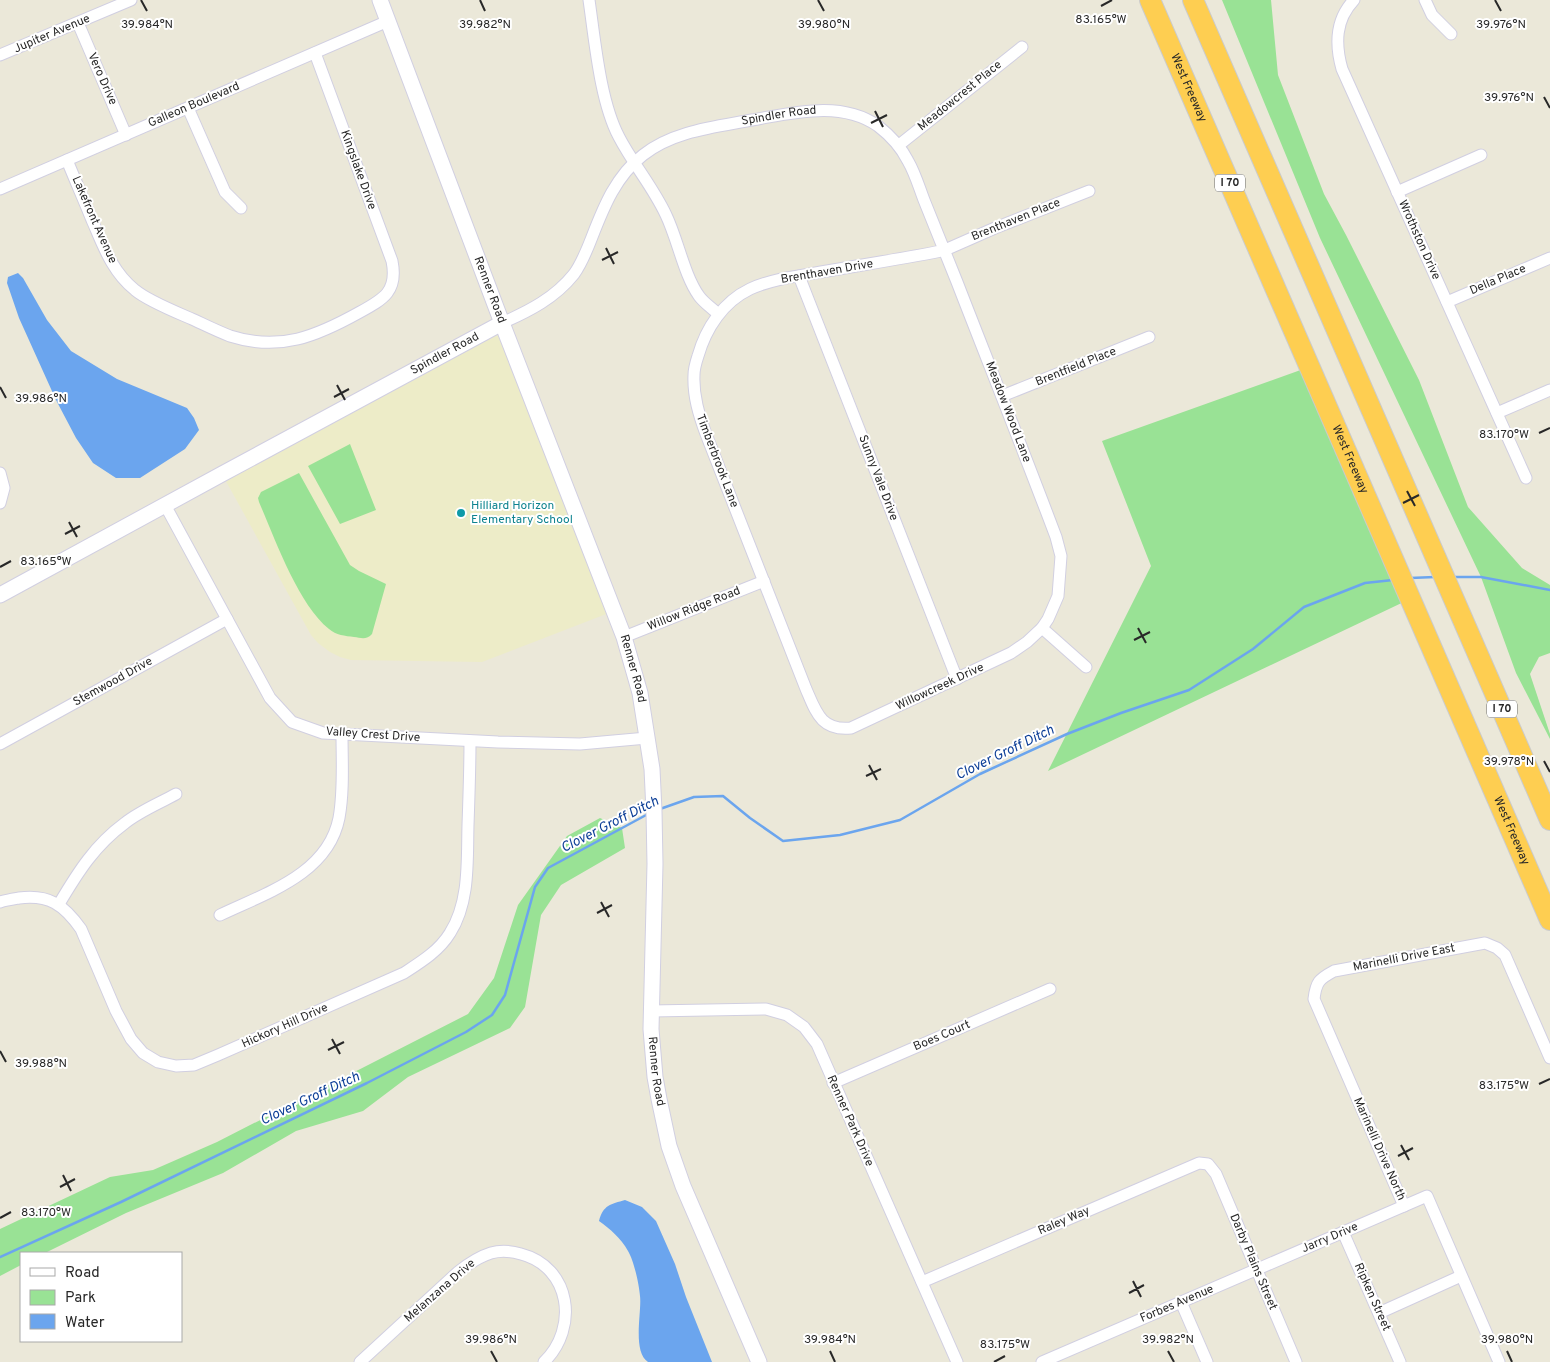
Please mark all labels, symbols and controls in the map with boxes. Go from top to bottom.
street label: Jupiter Avenue [11,11,93,57]
text: 83.165°W [1075,12,1127,28]
text: 39.984°N [121,17,173,33]
text: 39.982°N [459,17,511,33]
text: 39.980°N [798,17,850,33]
text: 39.976°N [1476,17,1526,33]
street label: Vero Drive [83,50,121,108]
street label: West Freeway [1166,51,1210,125]
street label: Meadowcrest Place [915,57,1005,135]
street label: Galleon Boulevard [146,78,242,132]
text: 39.976°N [1484,90,1534,106]
street label: Spindler Road [740,103,817,130]
street label: Kingslake Drive [336,128,380,212]
street label: Lakefront Avenue [68,174,120,266]
road number: I 70 [1215,174,1245,192]
street label: Brenthaven Place [969,195,1063,245]
street label: Wrothston Drive [1394,197,1444,283]
street label: Renner Road [470,254,509,326]
street label: Brenthaven Drive [780,256,874,288]
street label: Della Place [1467,261,1529,299]
street label: Spindler Road [408,329,482,379]
street label: Brentfield Place [1033,344,1119,390]
street label: Meadow Wood Lane [981,359,1035,465]
text: 39.986°N [15,391,67,407]
street label: Timberbrook Lane [692,412,742,510]
street label: West Freeway [1328,423,1372,496]
text: 83.170°W [1479,427,1529,443]
street label: Sunny Vale Drive [854,433,902,523]
place label: Hilliard Horizon Elementary School [471,498,573,528]
marker: Hilliard Horizon Elementary School [455,507,467,519]
text: 83.165°W [20,554,72,570]
street label: Willow Ridge Road [645,583,743,635]
street label: Renner Road [616,633,649,704]
street label: Stemwood Drive [70,654,156,710]
street label: Willowcreek Drive [893,660,987,714]
road number: I 70 [1487,701,1517,718]
water label: Clover Groff Ditch [953,722,1057,784]
street label: Valley Crest Drive [325,724,421,746]
text: 39.978°N [1484,754,1534,770]
water label: Clover Groff Ditch [558,793,662,857]
street label: West Freeway [1489,794,1533,868]
street label: Marinelli Drive East [1352,940,1456,976]
street label: Hickory Hill Drive [239,1000,331,1052]
street label: Boes Court [911,1017,973,1055]
street label: Renner Road [644,1036,668,1108]
text: 39.988°N [15,1056,67,1072]
water label: Clover Groff Ditch [258,1068,363,1129]
street label: Renner Park Drive [823,1073,877,1169]
text: 83.175°W [1479,1078,1529,1094]
street label: Marinelli Drive North [1349,1095,1409,1203]
street label: Raley Way [1036,1203,1092,1239]
text: 83.170°W [21,1205,71,1221]
street label: Darby Plains Street [1225,1211,1281,1313]
street label: Jarry Drive [1299,1219,1361,1257]
legend [20,1252,182,1342]
street label: Melanzana Drive [401,1256,479,1326]
street label: Ripken Street [1350,1260,1394,1334]
text: Road [65,1264,100,1283]
street label: Forbes Avenue [1138,1281,1216,1327]
text: Park [65,1289,96,1308]
text: Water [65,1314,105,1333]
text: 39.986°N [465,1332,517,1348]
text: 39.984°N [804,1332,856,1348]
text: 39.982°N [1142,1332,1194,1348]
text: 39.980°N [1481,1332,1533,1348]
text: 83.175°W [980,1337,1030,1353]

